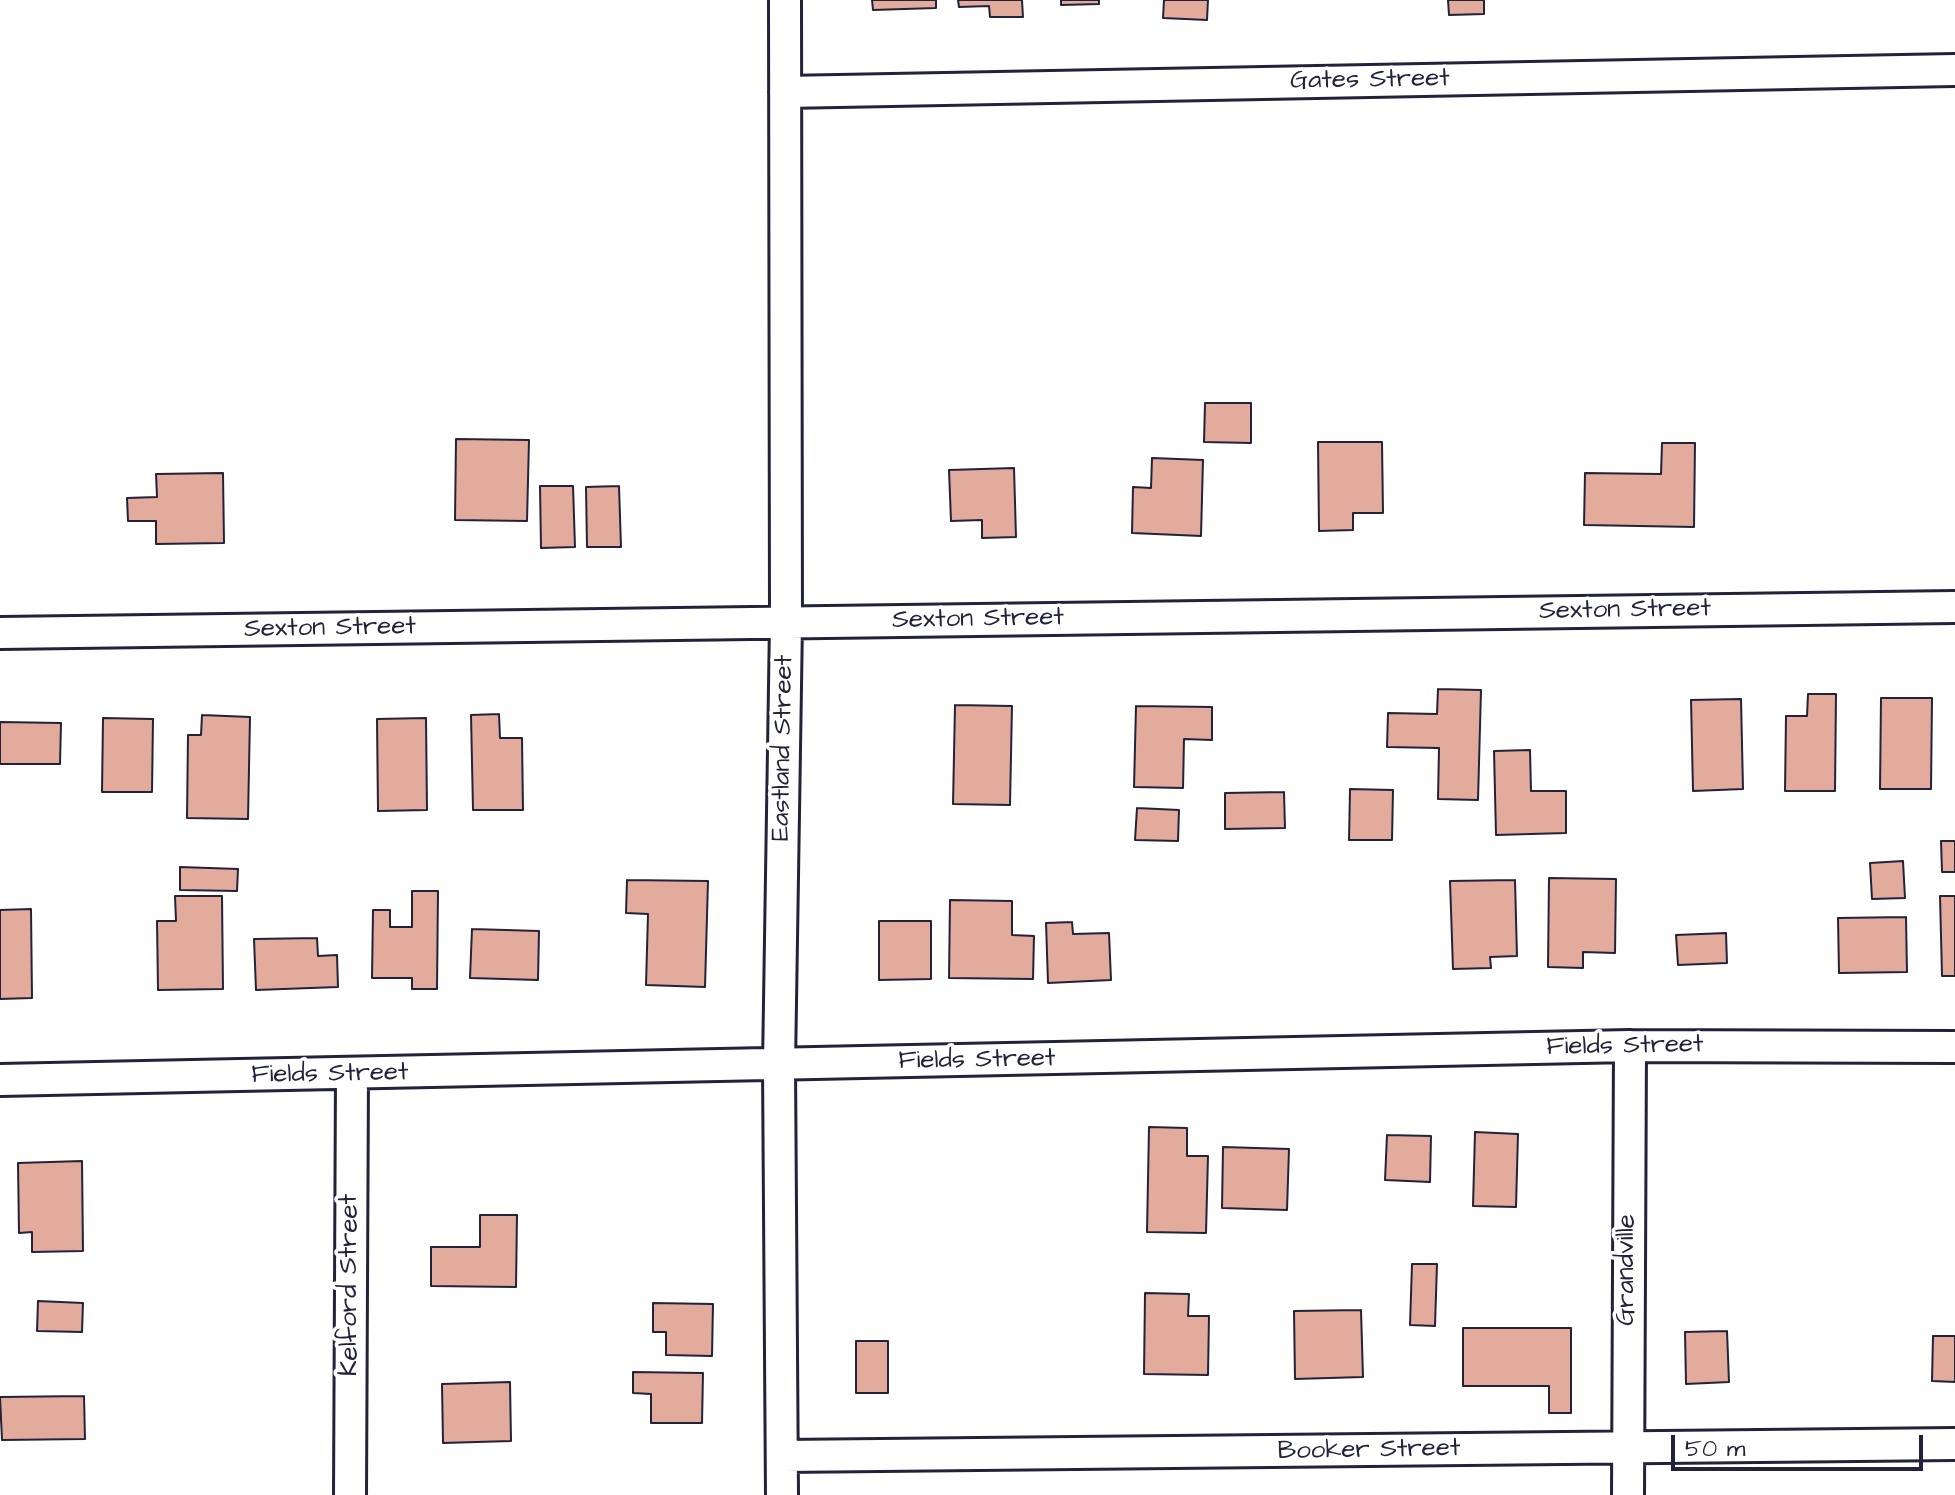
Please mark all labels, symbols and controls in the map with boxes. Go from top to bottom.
street label: Gates Street [1290,64,1450,98]
street label: Sexton Street [1539,594,1711,628]
street label: Sexton Street [892,603,1064,637]
street label: Sexton Street [244,612,416,646]
street label: Eastland Street [767,655,801,841]
street label: Fields Street [1546,1030,1704,1064]
street label: Fields Street [898,1044,1056,1078]
street label: Fields Street [251,1058,409,1092]
street label: Kelford Street [335,1194,367,1376]
street label: Grandville [1612,1214,1644,1326]
scale bar [1675,1419,1927,1469]
text: 50 m [1685,1432,1745,1466]
street label: Booker Street [1277,1434,1461,1468]

